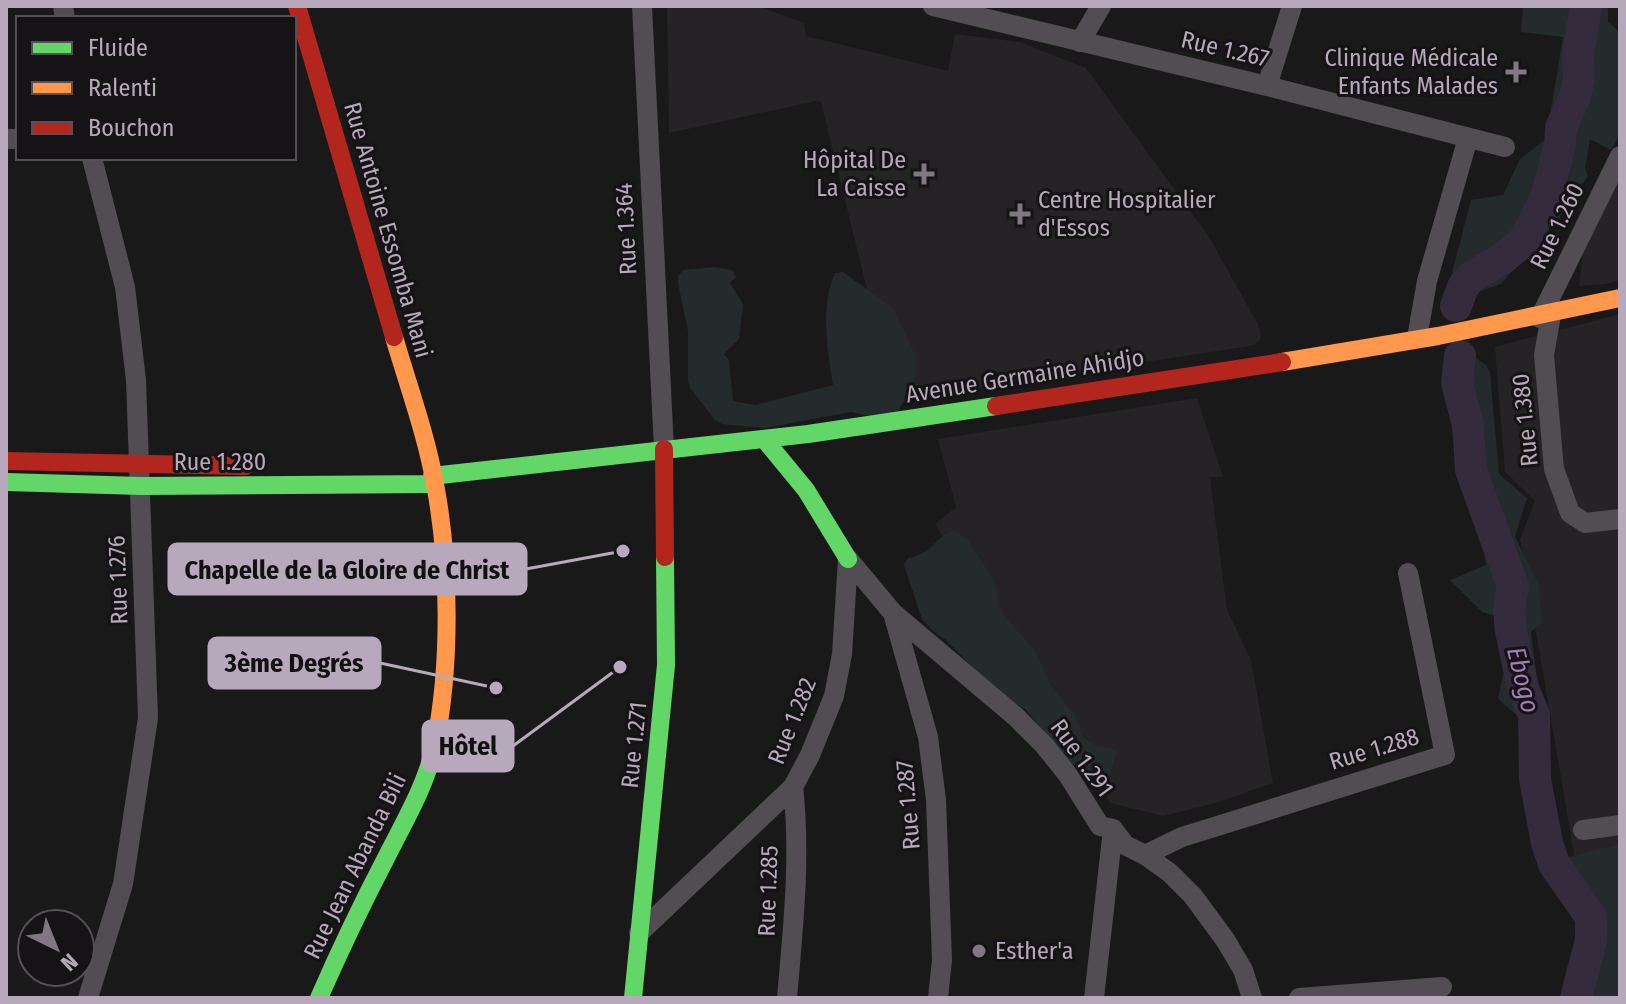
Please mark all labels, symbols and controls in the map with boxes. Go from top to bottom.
legend [16,16,296,160]
street label: Rue 1.267 [1178,25,1272,73]
text: Fluide [88,34,148,62]
place label: Clinique Médicale Enfants Malades [1325,44,1498,100]
marker: Clinique Médicale Enfants Malades [1505,61,1527,83]
text: Ralenti [88,74,157,102]
street label: Rue Antoine Essomba Mani [338,99,438,361]
text: Bouchon [88,114,175,142]
place label: Hôpital De La Caisse [803,146,906,202]
marker: Hôpital De La Caisse [913,163,935,185]
street label: Rue 1.260 [1524,178,1590,274]
street label: Rue 1.364 [610,182,642,276]
place label: Centre Hospitalier d'Essos [1038,186,1216,242]
marker: Centre Hospitalier d'Essos [1009,203,1031,225]
street label: Avenue Germaine Ahidjo [904,343,1146,409]
street label: Rue 1.380 [1506,372,1544,468]
street label: Rue 1.280 [174,448,266,476]
street label: Rue 1.276 [102,535,134,625]
callout: Chapelle de la Gloire de Christ [169,544,526,594]
text: Chapelle de la Gloire de Christ [185,555,510,586]
callout: 3ème Degrés [209,638,380,688]
water label: Ebogo [1500,644,1546,716]
text: 3ème Degrés [224,648,363,679]
street label: Rue 1.282 [762,674,822,768]
street label: Rue 1.271 [616,700,652,790]
street label: Rue 1.291 [1045,714,1119,802]
callout: Hôtel [423,721,513,771]
street label: Rue 1.288 [1326,722,1422,776]
text: Hôtel [439,731,498,762]
street label: Rue 1.287 [890,759,926,851]
street label: Rue Jean Abanda Bili [298,769,412,963]
street label: Rue 1.285 [752,845,784,937]
north arrow [16,908,96,988]
place label: Esther'a [995,937,1073,965]
marker: Esther'a [970,942,988,960]
text: N [55,948,83,977]

